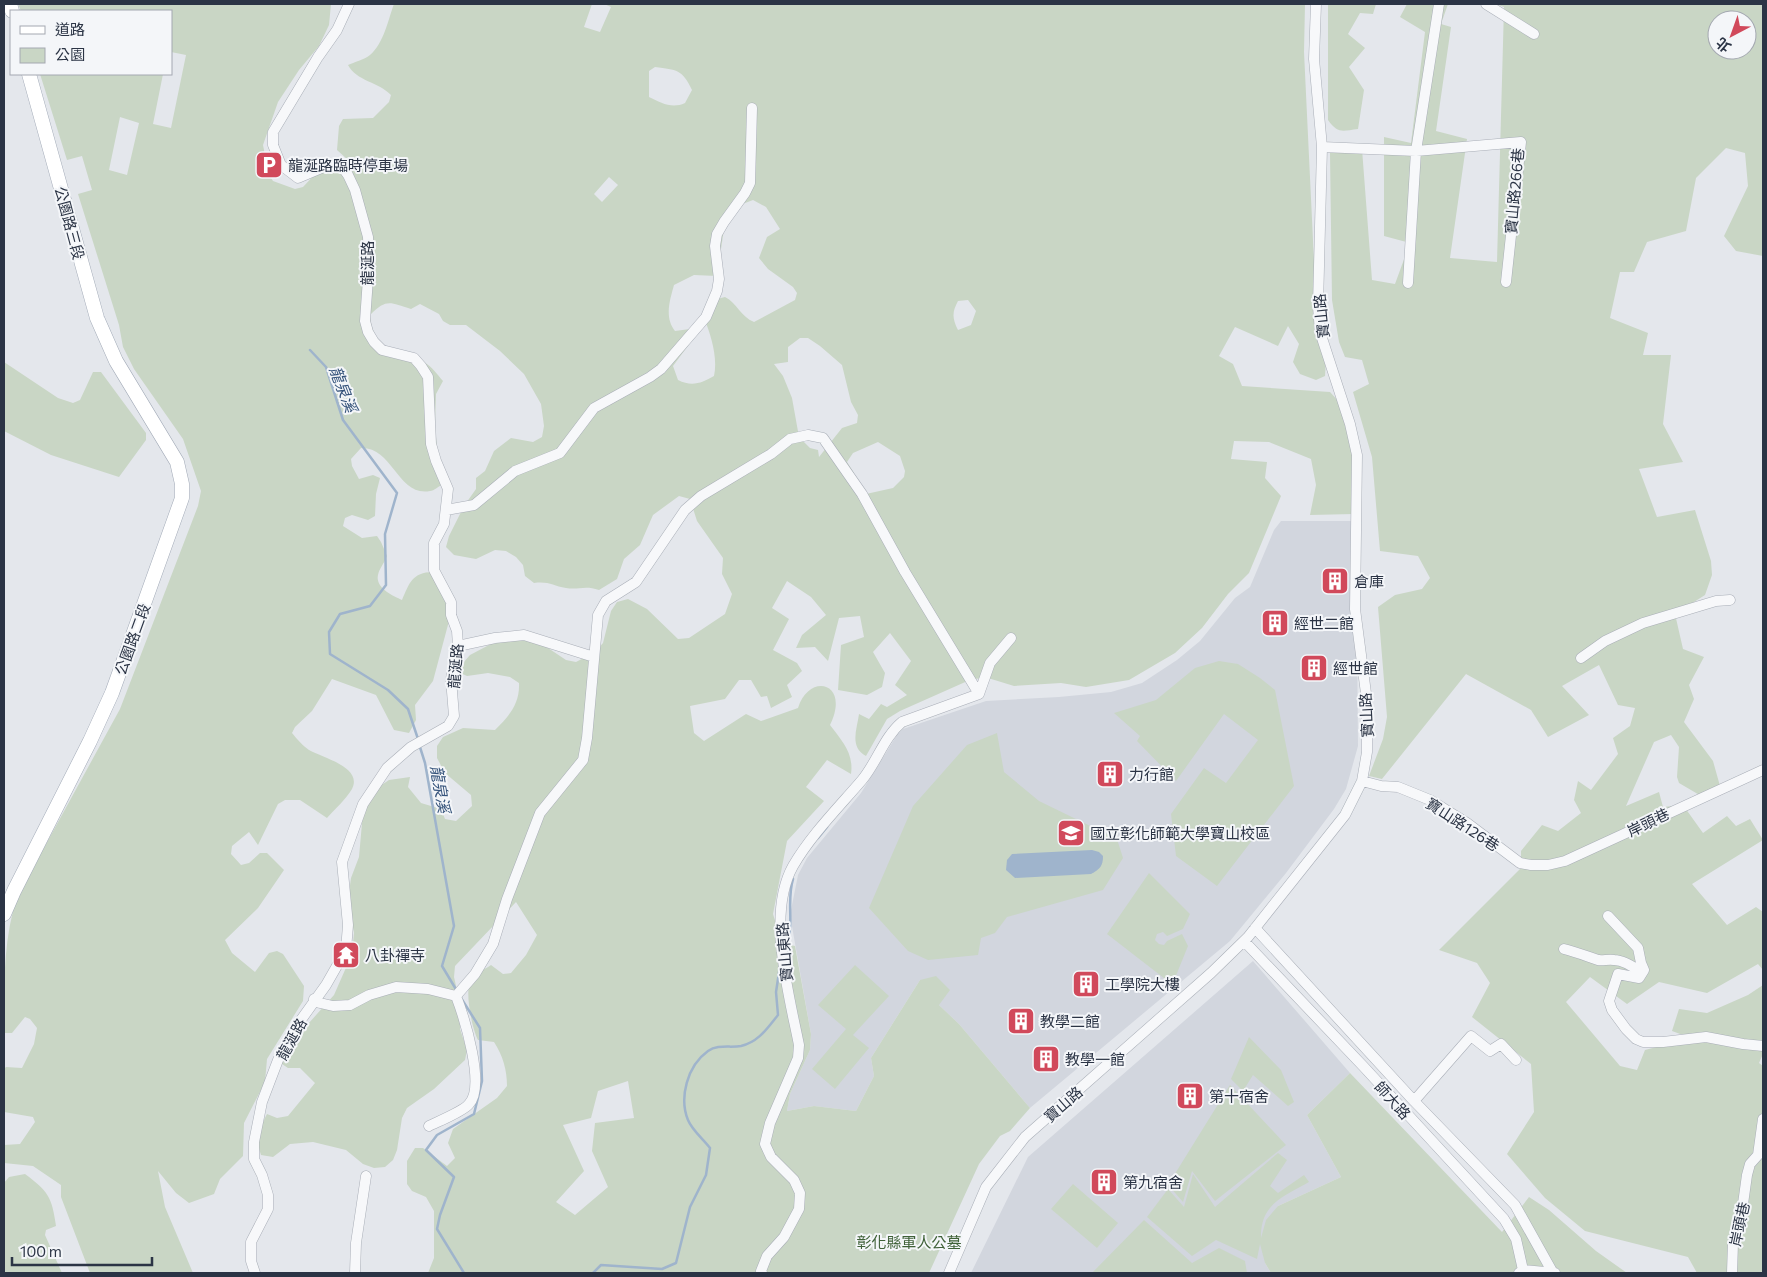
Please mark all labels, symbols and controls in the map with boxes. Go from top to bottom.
legend [10,10,172,75]
north arrow [1707,10,1757,60]
text: 道路 [55,20,85,38]
text: 北 [1712,34,1734,56]
text: 公園 [55,45,85,63]
street label: 寶山路266巷 [1501,147,1527,235]
parking icon: 龍涎路臨時停車場 [254,150,284,180]
place label: 龍涎路臨時停車場 [288,156,408,174]
street label: 公園路三段 [52,184,88,262]
street label: 龍涎路 [358,240,376,286]
street label: 寶山路 [1310,293,1332,339]
water label: 龍泉溪 [327,363,362,417]
building icon: 倉庫 [1320,566,1350,596]
place label: 倉庫 [1354,572,1384,590]
street label: 公園路二段 [111,601,153,677]
building icon: 經世二館 [1260,608,1290,638]
place label: 經世二館 [1294,614,1354,632]
street label: 龍涎路 [444,643,466,689]
building icon: 經世館 [1299,653,1329,683]
place label: 經世館 [1333,659,1378,677]
street label: 寶山路 [1356,692,1376,738]
building icon: 力行館 [1095,759,1125,789]
water label: 龍泉溪 [427,764,455,816]
place label: 力行館 [1129,765,1174,783]
street label: 寶山路126巷 [1423,794,1503,854]
street label: 岸頭巷 [1624,804,1672,840]
school or university icon: 國立彰化師範大學寶山校區 [1056,818,1086,848]
place label: 國立彰化師範大學寶山校區 [1090,824,1270,842]
street label: 寶山東路 [772,921,796,983]
temple icon: 八卦禪寺 [331,940,361,970]
place label: 八卦禪寺 [365,946,425,964]
building icon: 工學院大樓 [1071,969,1101,999]
place label: 工學院大樓 [1105,975,1180,993]
building icon: 教學二館 [1006,1006,1036,1036]
place label: 教學二館 [1040,1012,1100,1030]
street label: 龍涎路 [272,1015,310,1063]
building icon: 教學一館 [1031,1044,1061,1074]
place label: 教學一館 [1065,1050,1125,1068]
street label: 師大路 [1371,1077,1415,1123]
building icon: 第十宿舍 [1175,1081,1205,1111]
street label: 寶山路 [1040,1082,1086,1126]
place label: 第十宿舍 [1209,1087,1269,1105]
building icon: 第九宿舍 [1089,1167,1119,1197]
place label: 第九宿舍 [1123,1173,1183,1191]
street label: 岸頭巷 [1726,1200,1752,1248]
park label: 彰化縣軍人公墓 [856,1233,962,1251]
scale bar [12,1234,152,1266]
text: 100 m [20,1242,62,1260]

